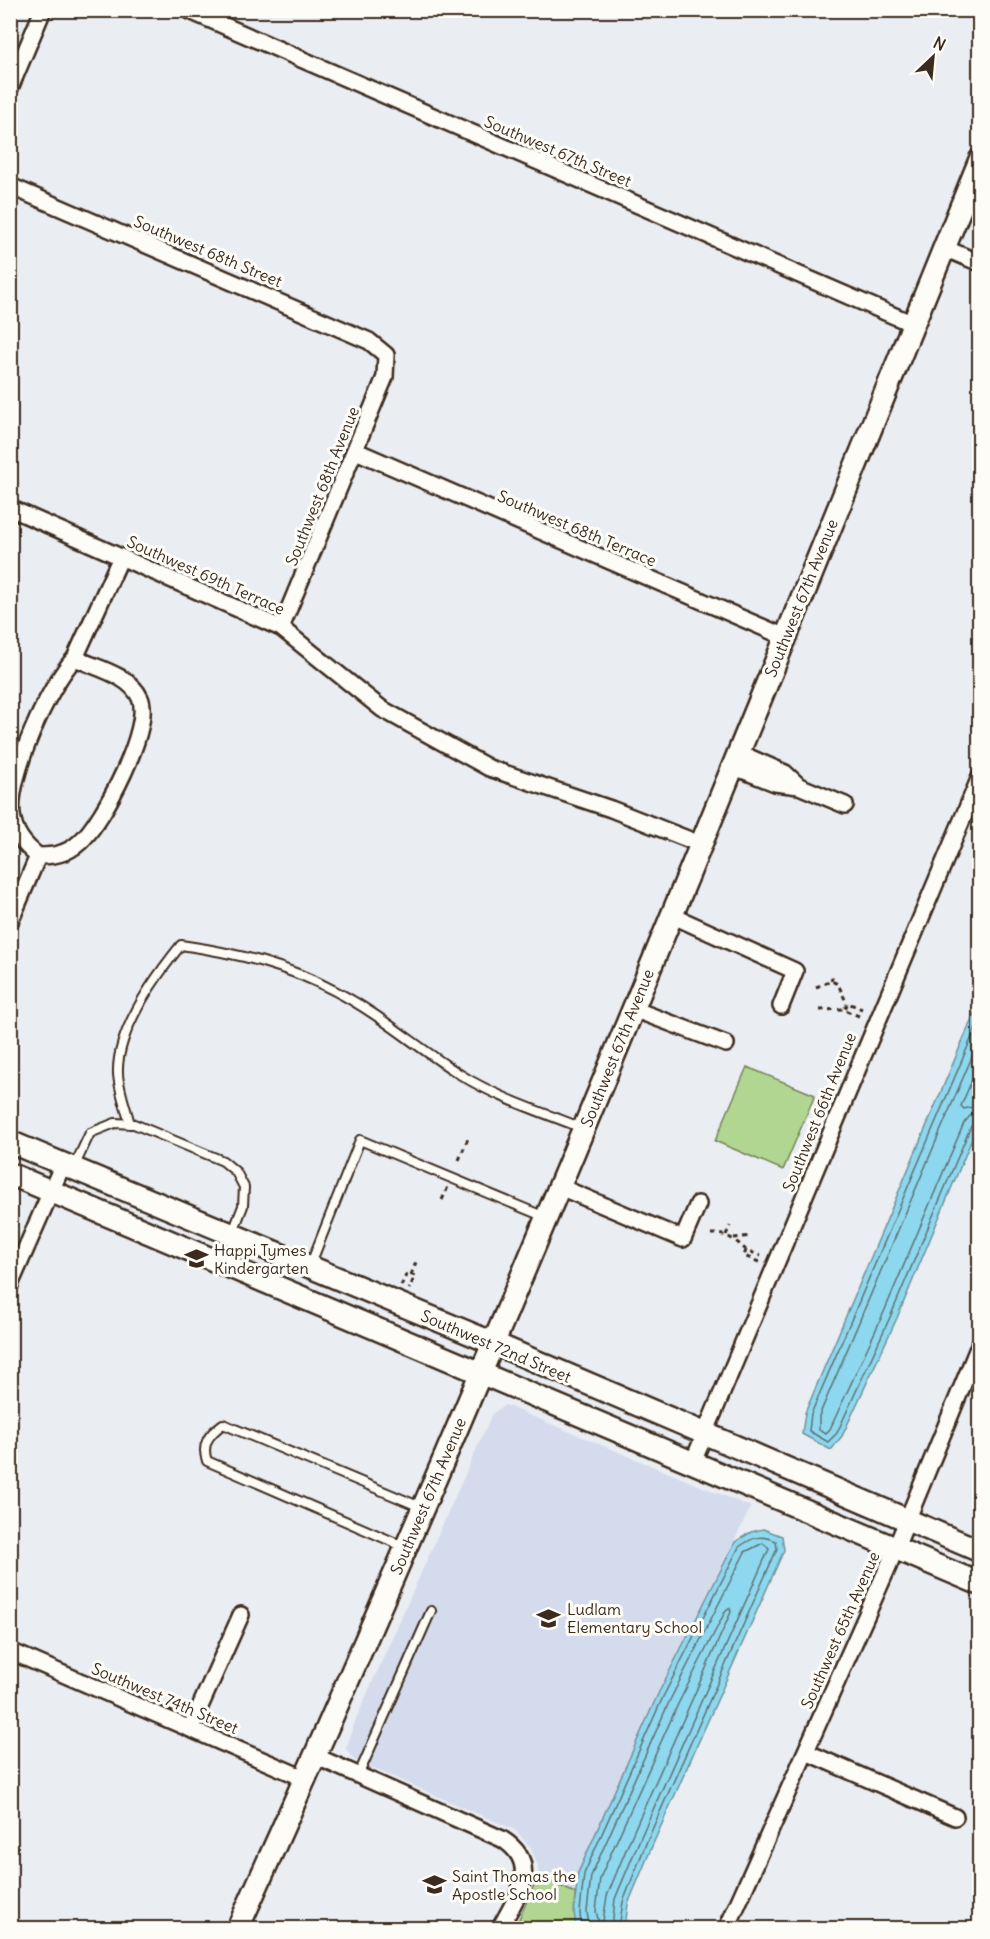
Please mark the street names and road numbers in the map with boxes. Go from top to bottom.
street label: Southwest 67th Street [482,111,635,191]
street label: Southwest 68th Street [131,211,286,292]
street label: Southwest 68th Avenue [281,403,363,569]
street label: Southwest 68th Terrace [495,485,659,571]
street label: Southwest 67th Avenue [760,516,842,680]
street label: Southwest 69th Terrace [124,531,288,619]
street label: Southwest 67th Avenue [576,966,658,1130]
street label: Southwest 66th Avenue [778,1029,860,1195]
street label: Southwest 72nd Street [418,1305,575,1387]
street label: Southwest 67th Avenue [386,1415,470,1577]
street label: Southwest 65th Avenue [796,1548,884,1712]
street label: Southwest 74th Street [89,1658,242,1738]

